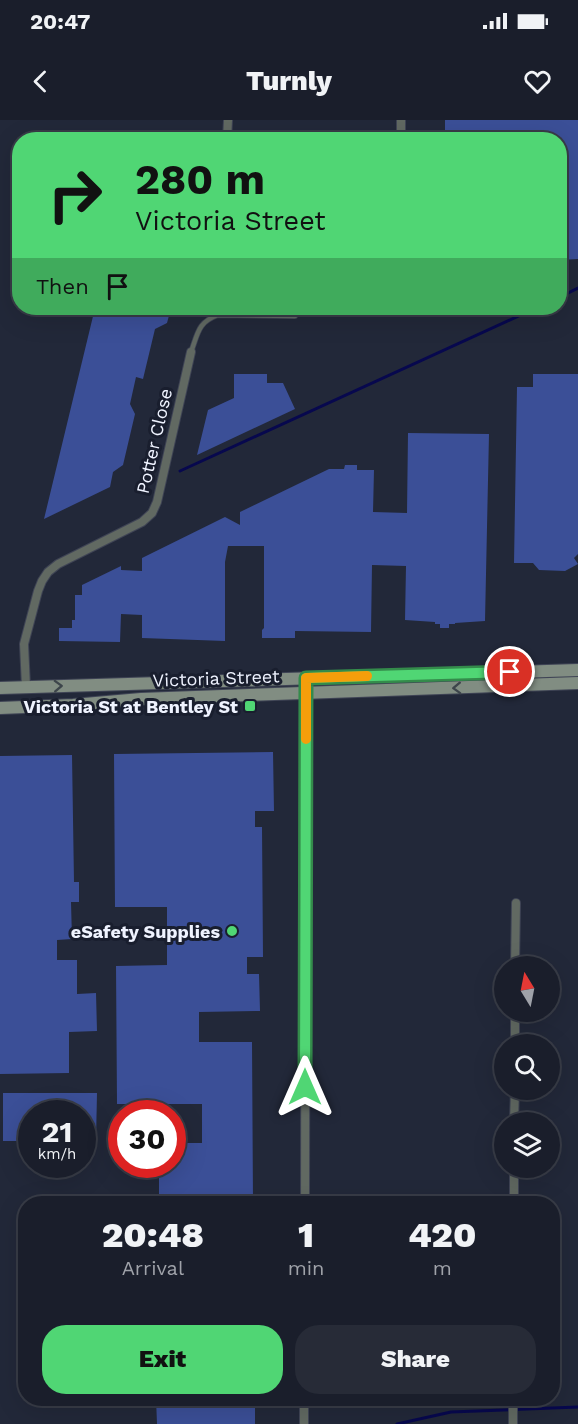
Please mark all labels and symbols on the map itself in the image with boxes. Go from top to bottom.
street label: Potter Close [132,386,176,496]
pin [484,646,535,697]
street label: Victoria Street [152,665,280,691]
one-way arrow [54,679,63,692]
one-way arrow [452,681,461,694]
place label: Victoria St at Bentley St [23,696,238,717]
marker: Victoria St at Bentley St [243,699,257,713]
place label: eSafety Supplies [71,921,220,942]
marker: eSafety Supplies [225,924,239,938]
north arrow [494,956,560,1022]
position arrow [273,1055,337,1119]
speed limit sign: 30 [108,1100,186,1178]

